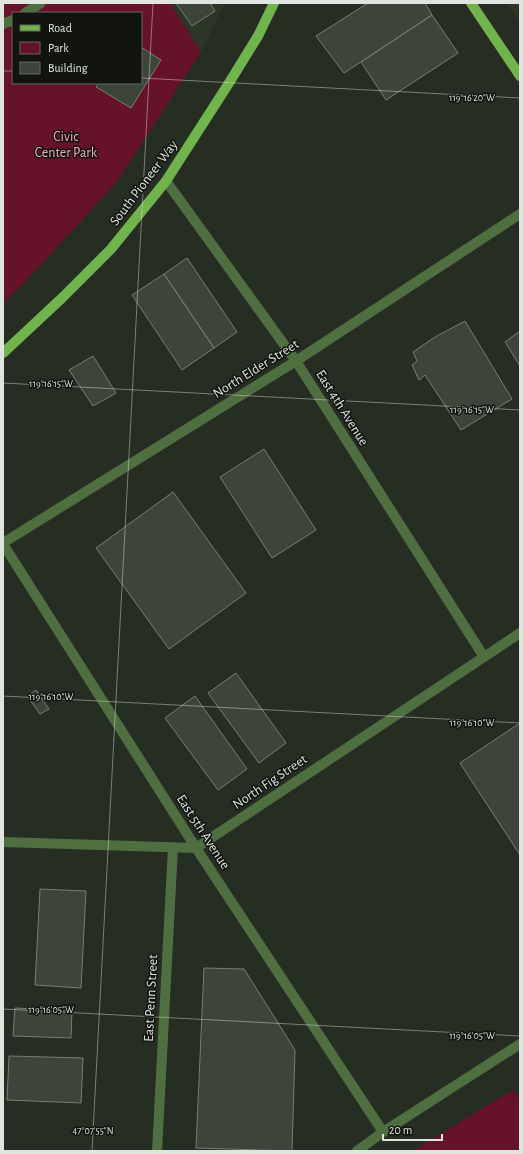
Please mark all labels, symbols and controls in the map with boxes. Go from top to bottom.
legend [12,12,142,84]
text: Road [48,22,72,34]
text: Park [48,42,69,54]
text: Building [48,62,88,74]
text: 119°16'20"W [449,93,495,103]
park label: Civic Center Park [35,130,98,160]
street label: South Pioneer Way [107,138,181,228]
street label: North Elder Street [211,337,302,401]
street label: East 4th Avenue [313,368,371,448]
text: 119°16'15"W [29,379,73,389]
text: 119°16'15"W [450,405,494,415]
text: 119°16'10"W [29,692,74,702]
text: 119°16'10"W [450,718,495,728]
street label: North Fig Street [230,752,310,812]
street label: East 5th Avenue [174,792,232,872]
street label: East Penn Street [142,953,160,1042]
text: 119°16'05"W [28,1005,74,1015]
text: 119°16'05"W [449,1031,495,1041]
scale bar [383,1116,442,1142]
text: 20 m [389,1124,412,1136]
text: 47°07'55"N [72,1126,114,1136]

